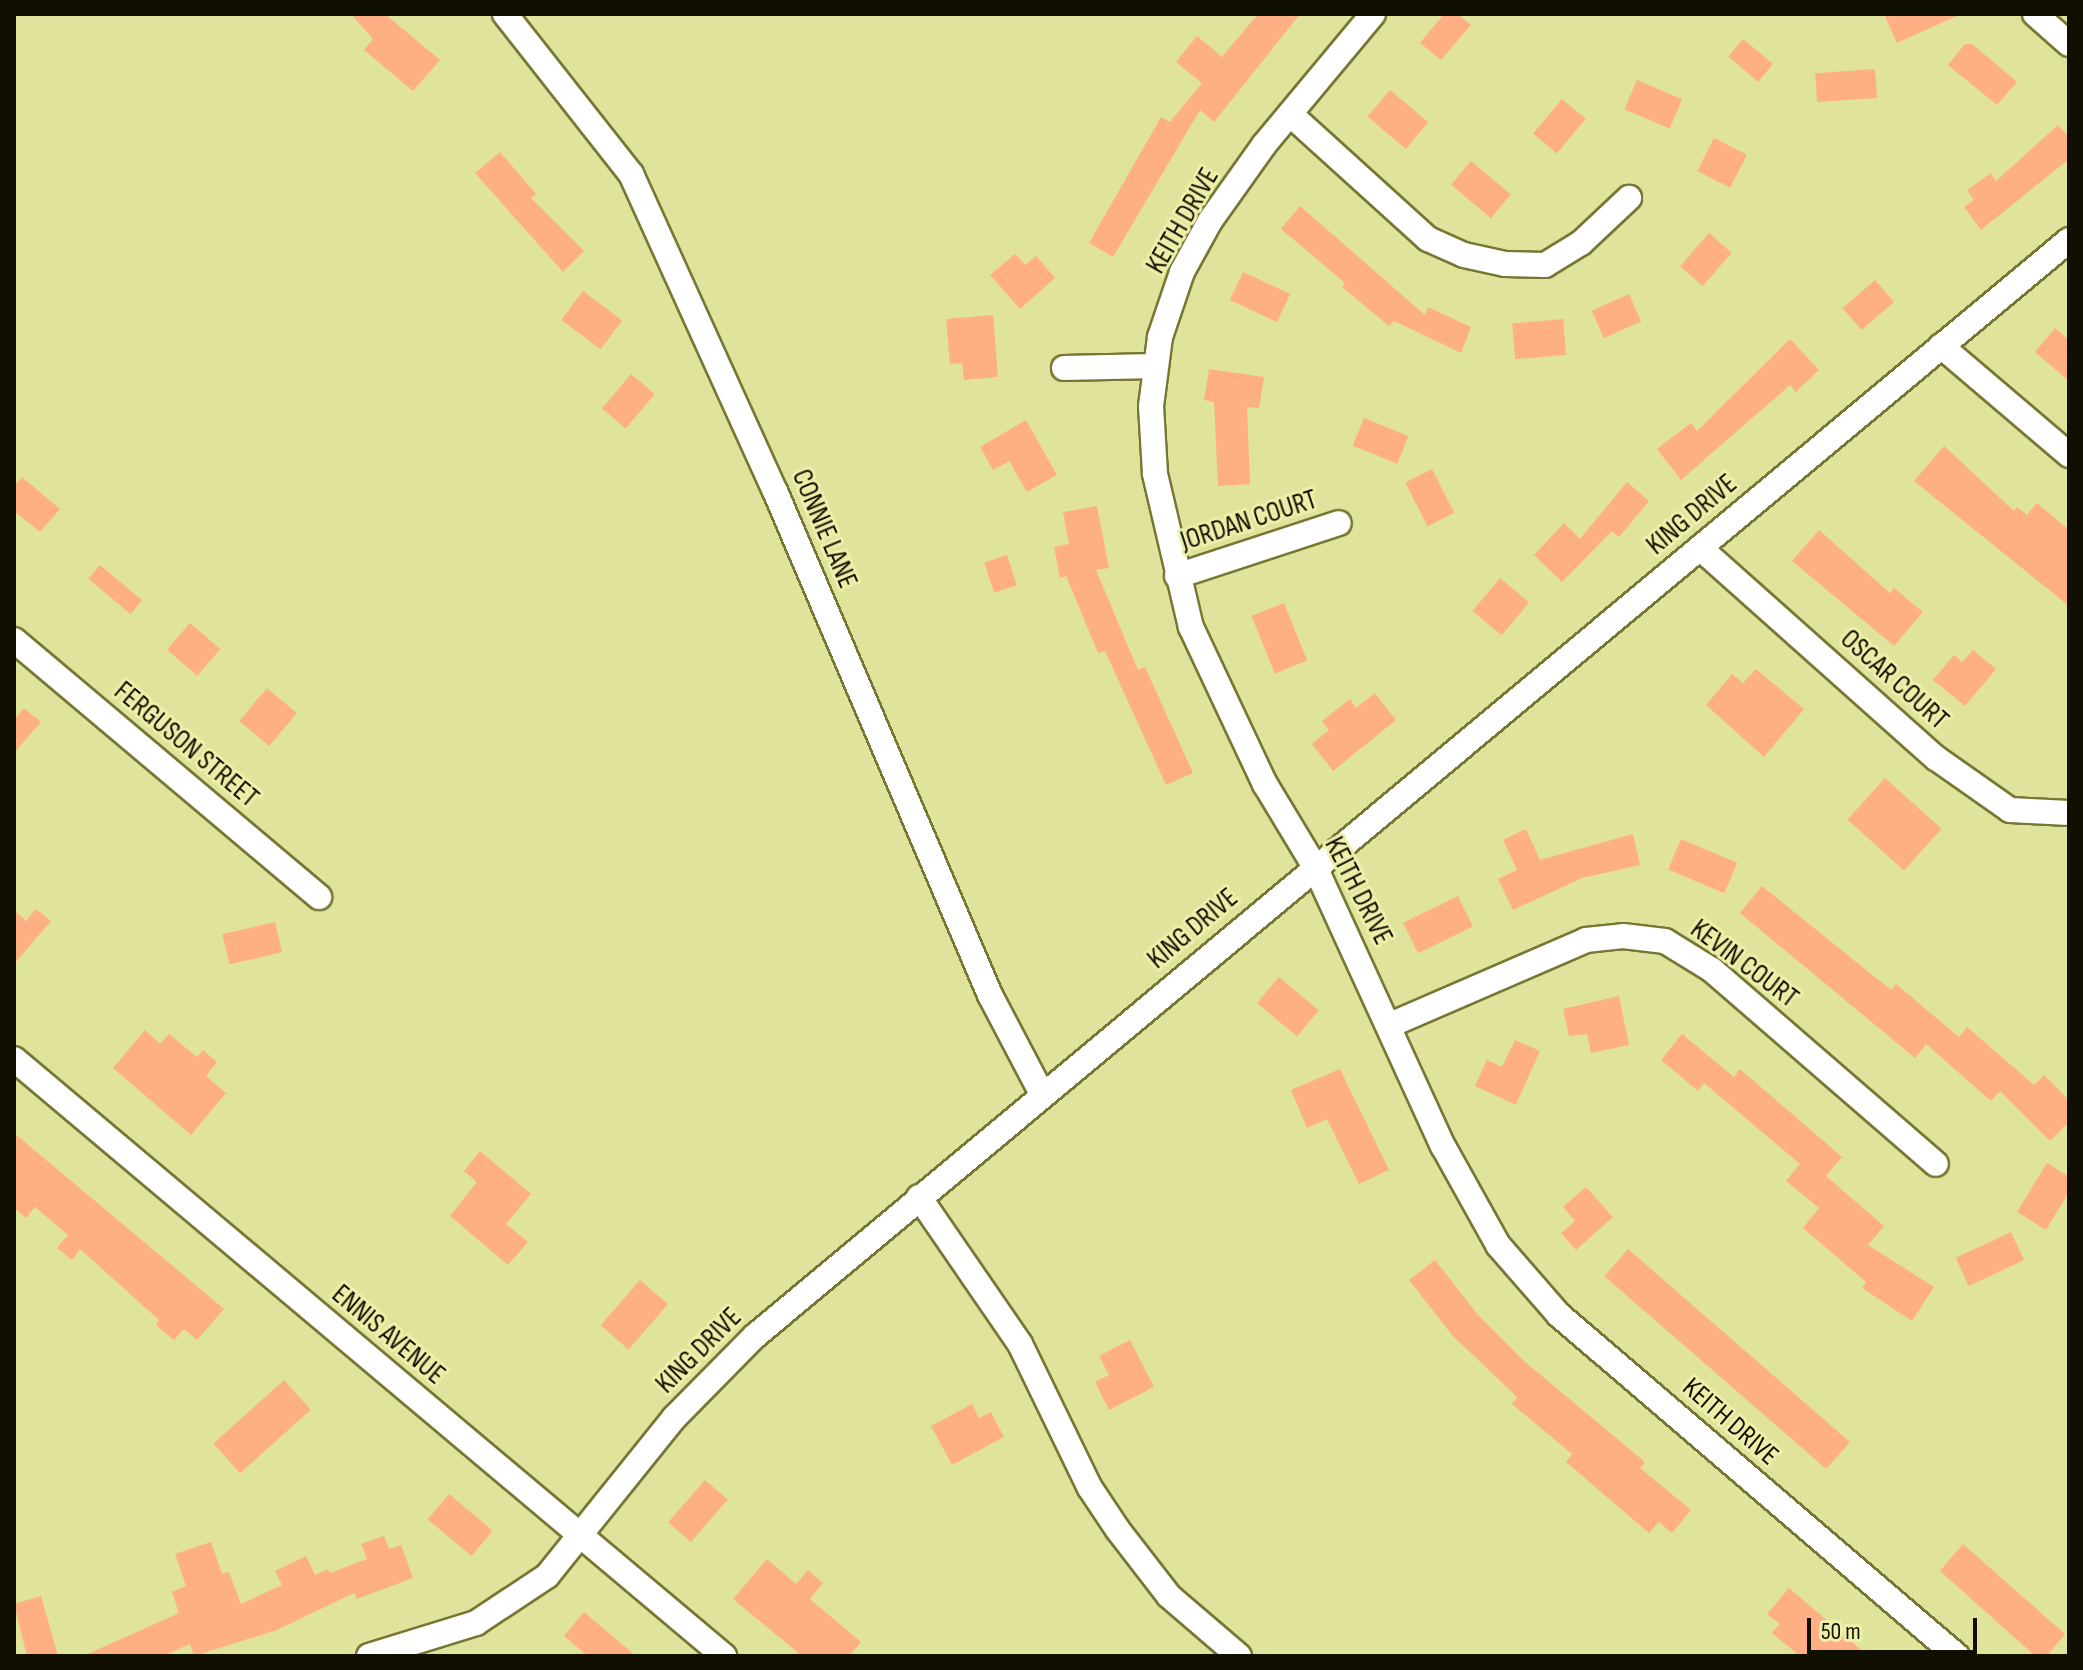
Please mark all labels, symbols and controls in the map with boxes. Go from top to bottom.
street label: KEITH DRIVE [1139,162,1227,280]
street label: CONNIE LANE [784,465,864,593]
street label: KING DRIVE [1640,468,1744,562]
street label: JORDAN COURT [1176,483,1322,559]
street label: OSCAR COURT [1833,623,1955,737]
street label: FERGUSON STREET [107,675,265,815]
street label: KEITH DRIVE [1317,832,1399,950]
street label: KING DRIVE [1141,882,1245,976]
street label: KEVIN COURT [1684,913,1804,1015]
street label: ENNIS AVENUE [325,1278,451,1392]
street label: KING DRIVE [649,1301,749,1401]
street label: KEITH DRIVE [1675,1371,1785,1473]
scale bar [1811,1602,1981,1652]
text: 50 m [1821,1617,1861,1646]

